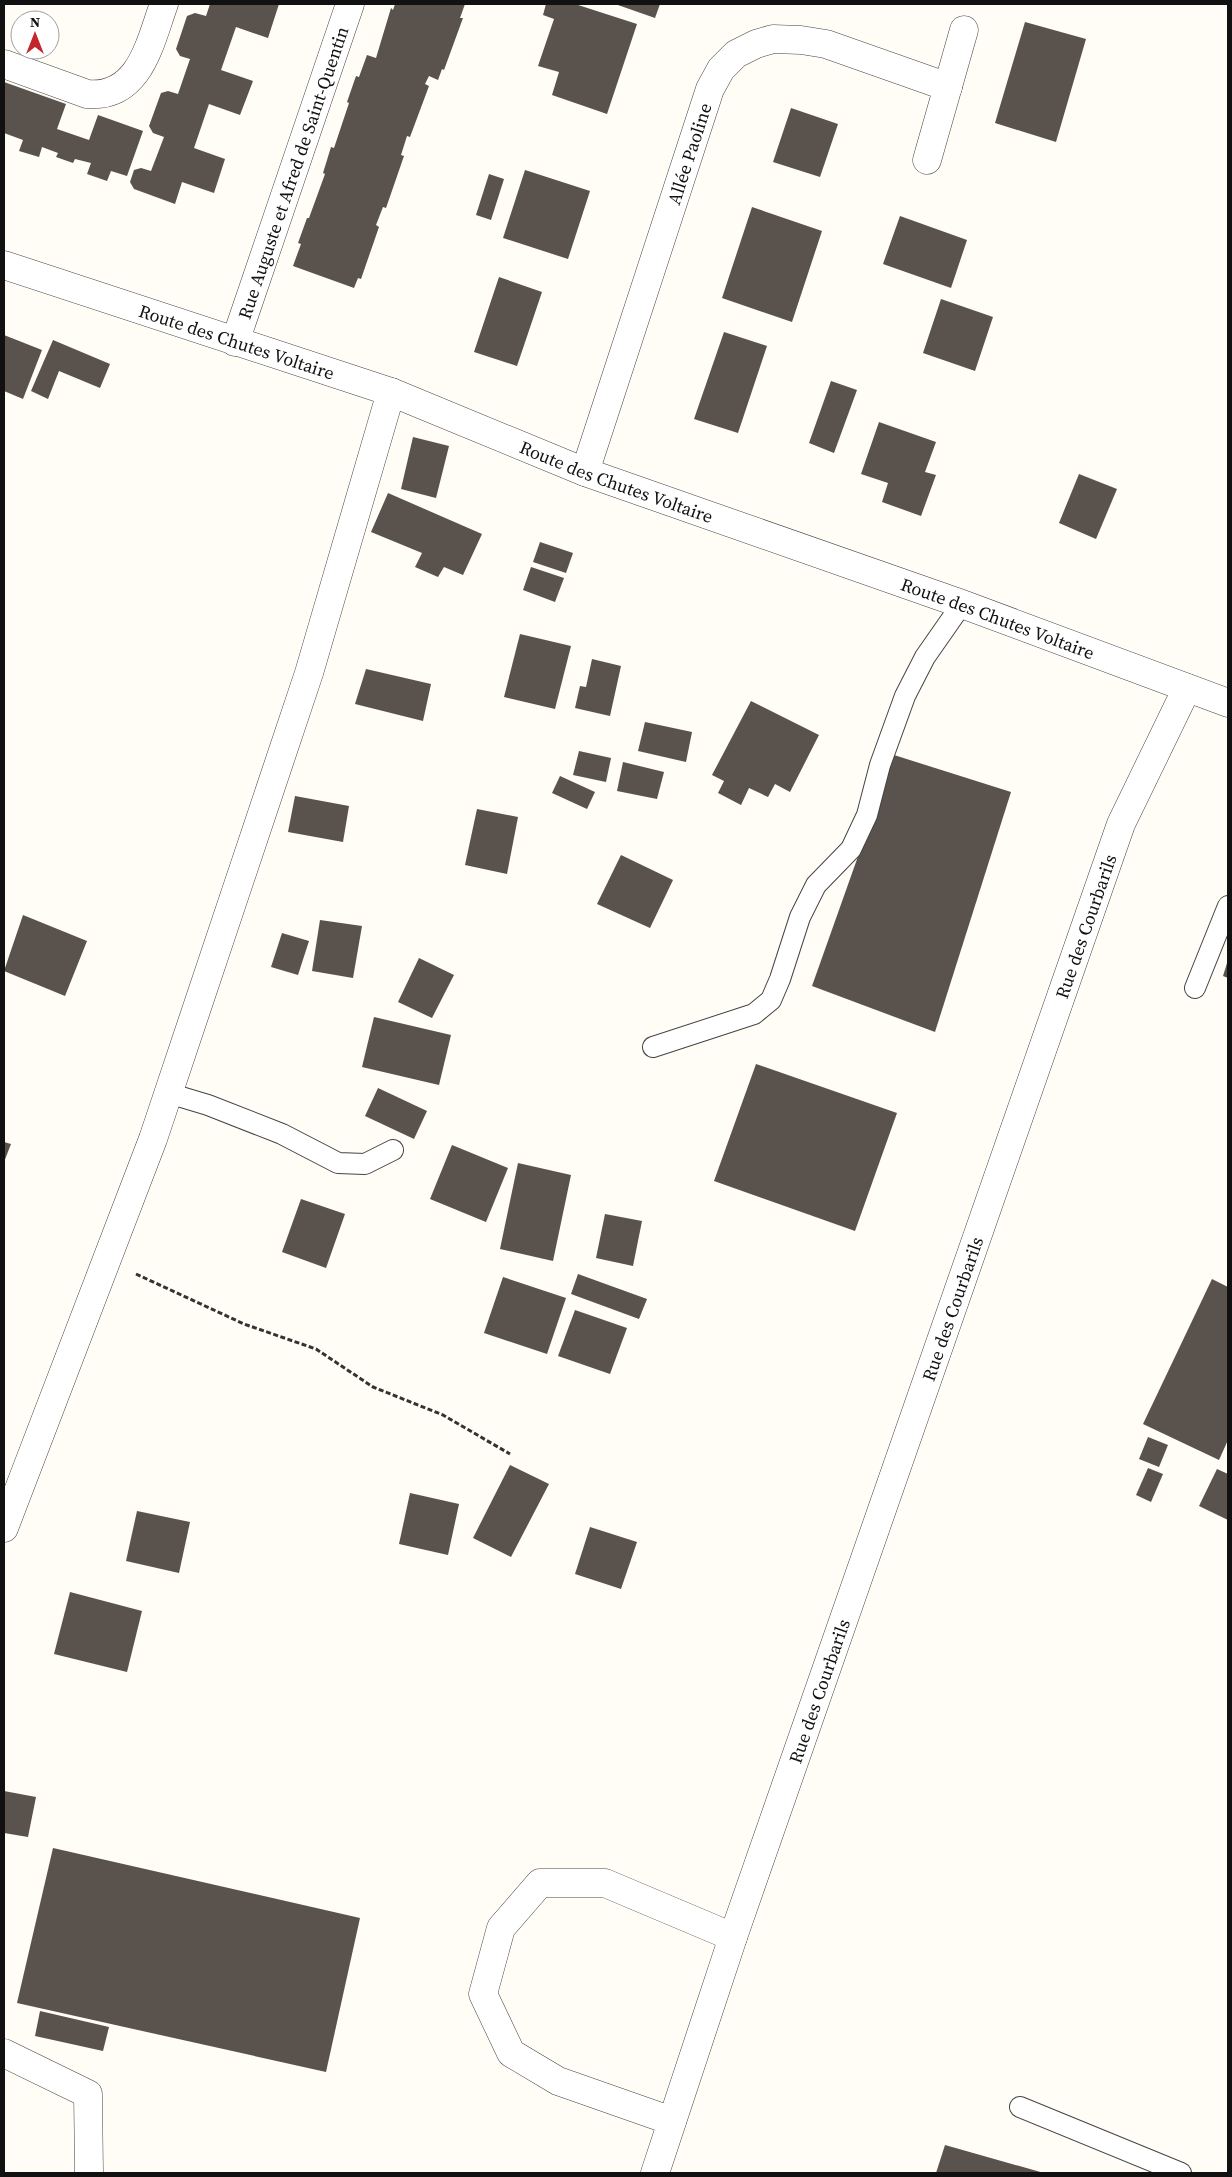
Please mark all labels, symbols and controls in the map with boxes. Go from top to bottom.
north arrow [10,10,60,60]
text: N [30,12,40,32]
street label: Rue Auguste et Afred de Saint-Quentin [231,23,354,322]
street label: Allée Paoline [661,99,717,208]
street label: Route des Chutes Voltaire [136,298,338,385]
street label: Route des Chutes Voltaire [516,434,717,528]
street label: Route des Chutes Voltaire [898,571,1098,665]
street label: Rue des Courbarils [1049,850,1122,1002]
street label: Rue des Courbarils [915,1233,989,1384]
street label: Rue des Courbarils [782,1615,856,1767]

